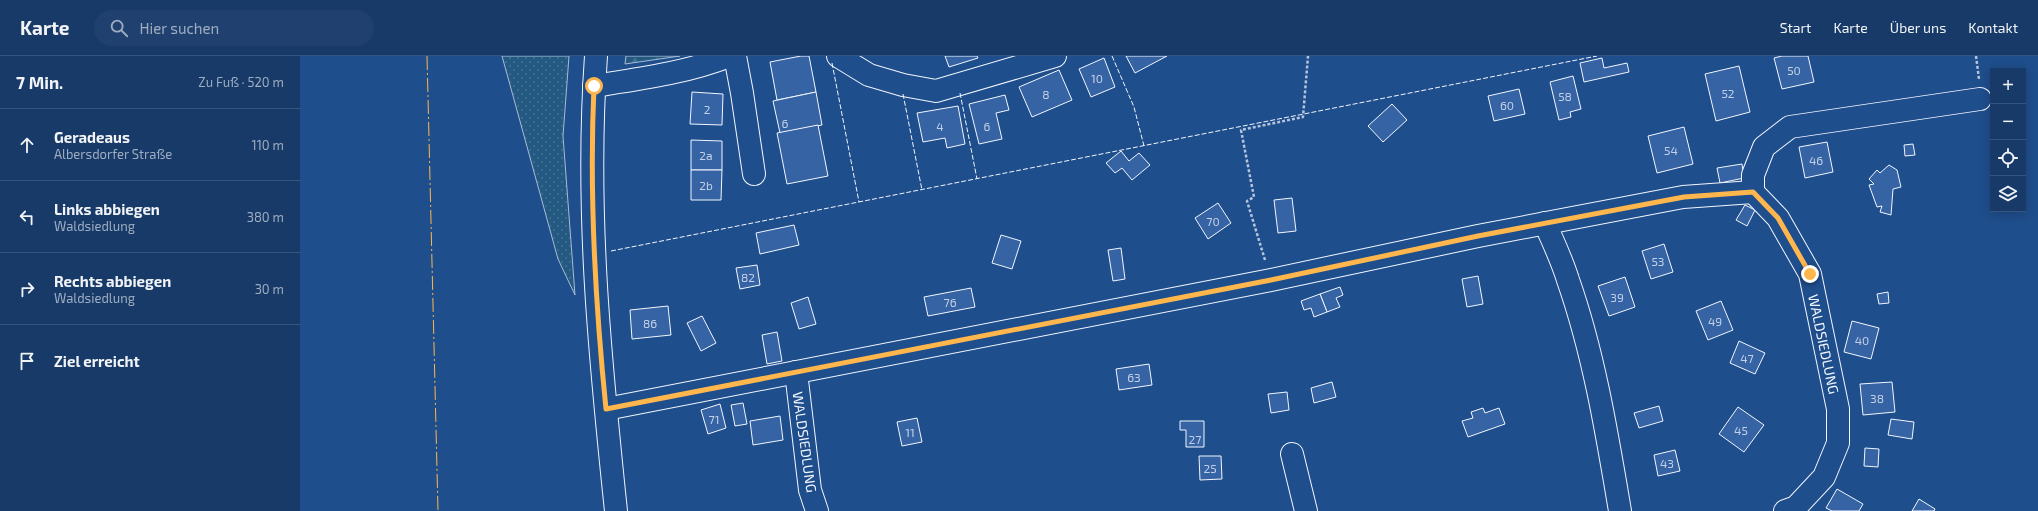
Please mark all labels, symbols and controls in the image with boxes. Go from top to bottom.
search box [94,10,374,46]
text: Karte [20,16,70,39]
icon: search [108,17,130,39]
text: Hier suchen [140,19,219,37]
text: Start [1780,19,1811,36]
text: Karte [1833,19,1868,36]
text: Über uns [1890,19,1946,36]
text: Kontakt [1968,19,2018,36]
house number: 50 [1787,63,1801,77]
map controls [1990,68,2026,212]
button: + [1990,68,2026,104]
house number: 10 [1091,71,1103,85]
text: 7 Min. [16,72,63,92]
text: Zu Fuß · 520 m [198,74,284,90]
route start [585,77,603,95]
house number: 52 [1721,86,1735,100]
house number: 8 [1042,87,1050,101]
house number: 58 [1558,89,1572,103]
house number: 60 [1500,98,1514,112]
house number: 2 [704,102,711,116]
button: − [1990,104,2026,140]
house number: 6 [782,116,789,130]
house number: 4 [936,119,944,133]
house number: 6 [984,119,991,133]
text: Geradeaus [54,128,130,146]
icon: ahead [16,134,38,156]
text: 110 m [252,137,284,153]
button: locate [1990,140,2026,176]
house number: 54 [1664,143,1678,157]
text: Albersdorfer Straße [54,146,172,162]
house number: 2a [699,148,713,162]
house number: 46 [1809,153,1823,167]
button: layers [1990,176,2026,212]
house number: 2b [699,178,713,192]
text: Links abbiegen [54,200,160,218]
icon: left [16,206,38,228]
text: 380 m [247,209,284,225]
house number: 70 [1206,214,1220,228]
text: Waldsiedlung [54,218,135,234]
house number: 53 [1651,254,1665,268]
route end [1801,265,1819,283]
house number: 82 [741,270,755,284]
text: Rechts abbiegen [54,272,171,290]
icon: right [16,278,38,300]
text: 30 m [255,281,284,297]
text: Waldsiedlung [54,290,135,306]
house number: 39 [1610,290,1624,304]
street label: WALDSIEDLUNG [1805,292,1843,396]
house number: 76 [943,295,957,309]
house number: 49 [1708,314,1722,328]
house number: 86 [643,316,657,330]
house number: 40 [1855,333,1869,347]
icon: arrive [16,350,38,372]
house number: 47 [1740,351,1754,365]
text: Ziel erreicht [54,352,140,370]
house number: 63 [1127,370,1141,384]
street label: WALDSIEDLUNG [790,390,820,494]
house number: 38 [1870,391,1884,405]
house number: 71 [709,412,719,426]
house number: 45 [1734,423,1748,437]
house number: 11 [905,425,915,439]
house number: 27 [1189,432,1201,446]
house number: 43 [1660,456,1674,470]
house number: 25 [1203,461,1217,475]

